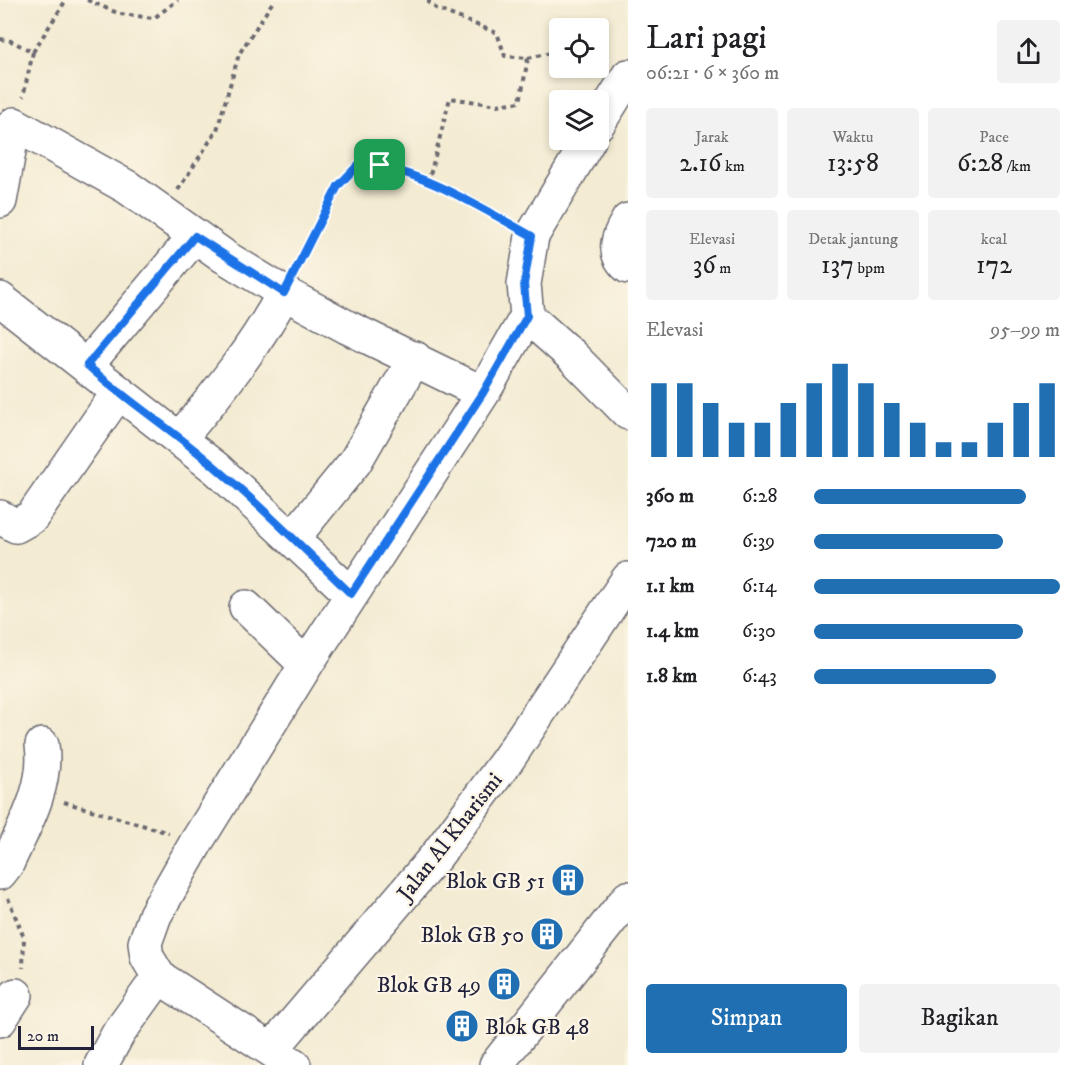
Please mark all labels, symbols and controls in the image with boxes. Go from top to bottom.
map controls [549,18,609,150]
button: locate [549,18,609,78]
text: Lari pagi [646,18,767,59]
button: share [997,20,1060,83]
text: 06:21 · 6 × 360 m [646,61,779,86]
button: layers [549,90,609,150]
text: Jarak [695,127,729,147]
text: Waktu [832,127,874,147]
text: Pace [979,127,1009,147]
pin [354,139,405,190]
text: 2.16 [679,147,721,180]
text: 13:58 [827,147,879,180]
text: 6:28 [957,147,1003,180]
icon: arrive [363,148,396,181]
text: km [721,156,745,176]
text: /km [1003,156,1031,176]
text: Elevasi [689,229,735,249]
text: Detak jantung [808,229,898,249]
text: kcal [981,229,1007,249]
text: 36 [693,249,716,282]
text: 137 [821,249,854,282]
text: 172 [976,249,1012,282]
text: m [716,258,731,278]
text: bpm [854,258,885,278]
text: Elevasi [646,318,704,343]
text: 95–99 m [990,318,1060,343]
text: 360 m [646,484,694,509]
text: 6:28 [742,484,777,509]
text: 720 m [646,529,696,554]
text: 6:39 [742,529,775,554]
text: 1.1 km [646,574,695,599]
text: 6:14 [742,574,776,599]
text: 1.4 km [646,619,699,644]
text: 6:30 [742,619,776,644]
text: 1.8 km [646,664,697,689]
text: 6:43 [742,664,777,689]
street label: Jalan Al Kharismi [391,768,509,908]
building icon: Blok GB 51 [550,862,586,898]
place label: Blok GB 51 [445,868,545,895]
building icon: Blok GB 50 [529,916,565,952]
place label: Blok GB 50 [421,922,524,949]
building icon: Blok GB 49 [486,966,522,1002]
place label: Blok GB 49 [377,972,481,999]
button: Simpan [646,984,847,1053]
button: Bagikan [859,984,1060,1053]
building icon: Blok GB 48 [444,1008,480,1044]
place label: Blok GB 48 [485,1014,589,1041]
scale bar [18,1023,94,1050]
text: 20 m [27,1026,59,1046]

